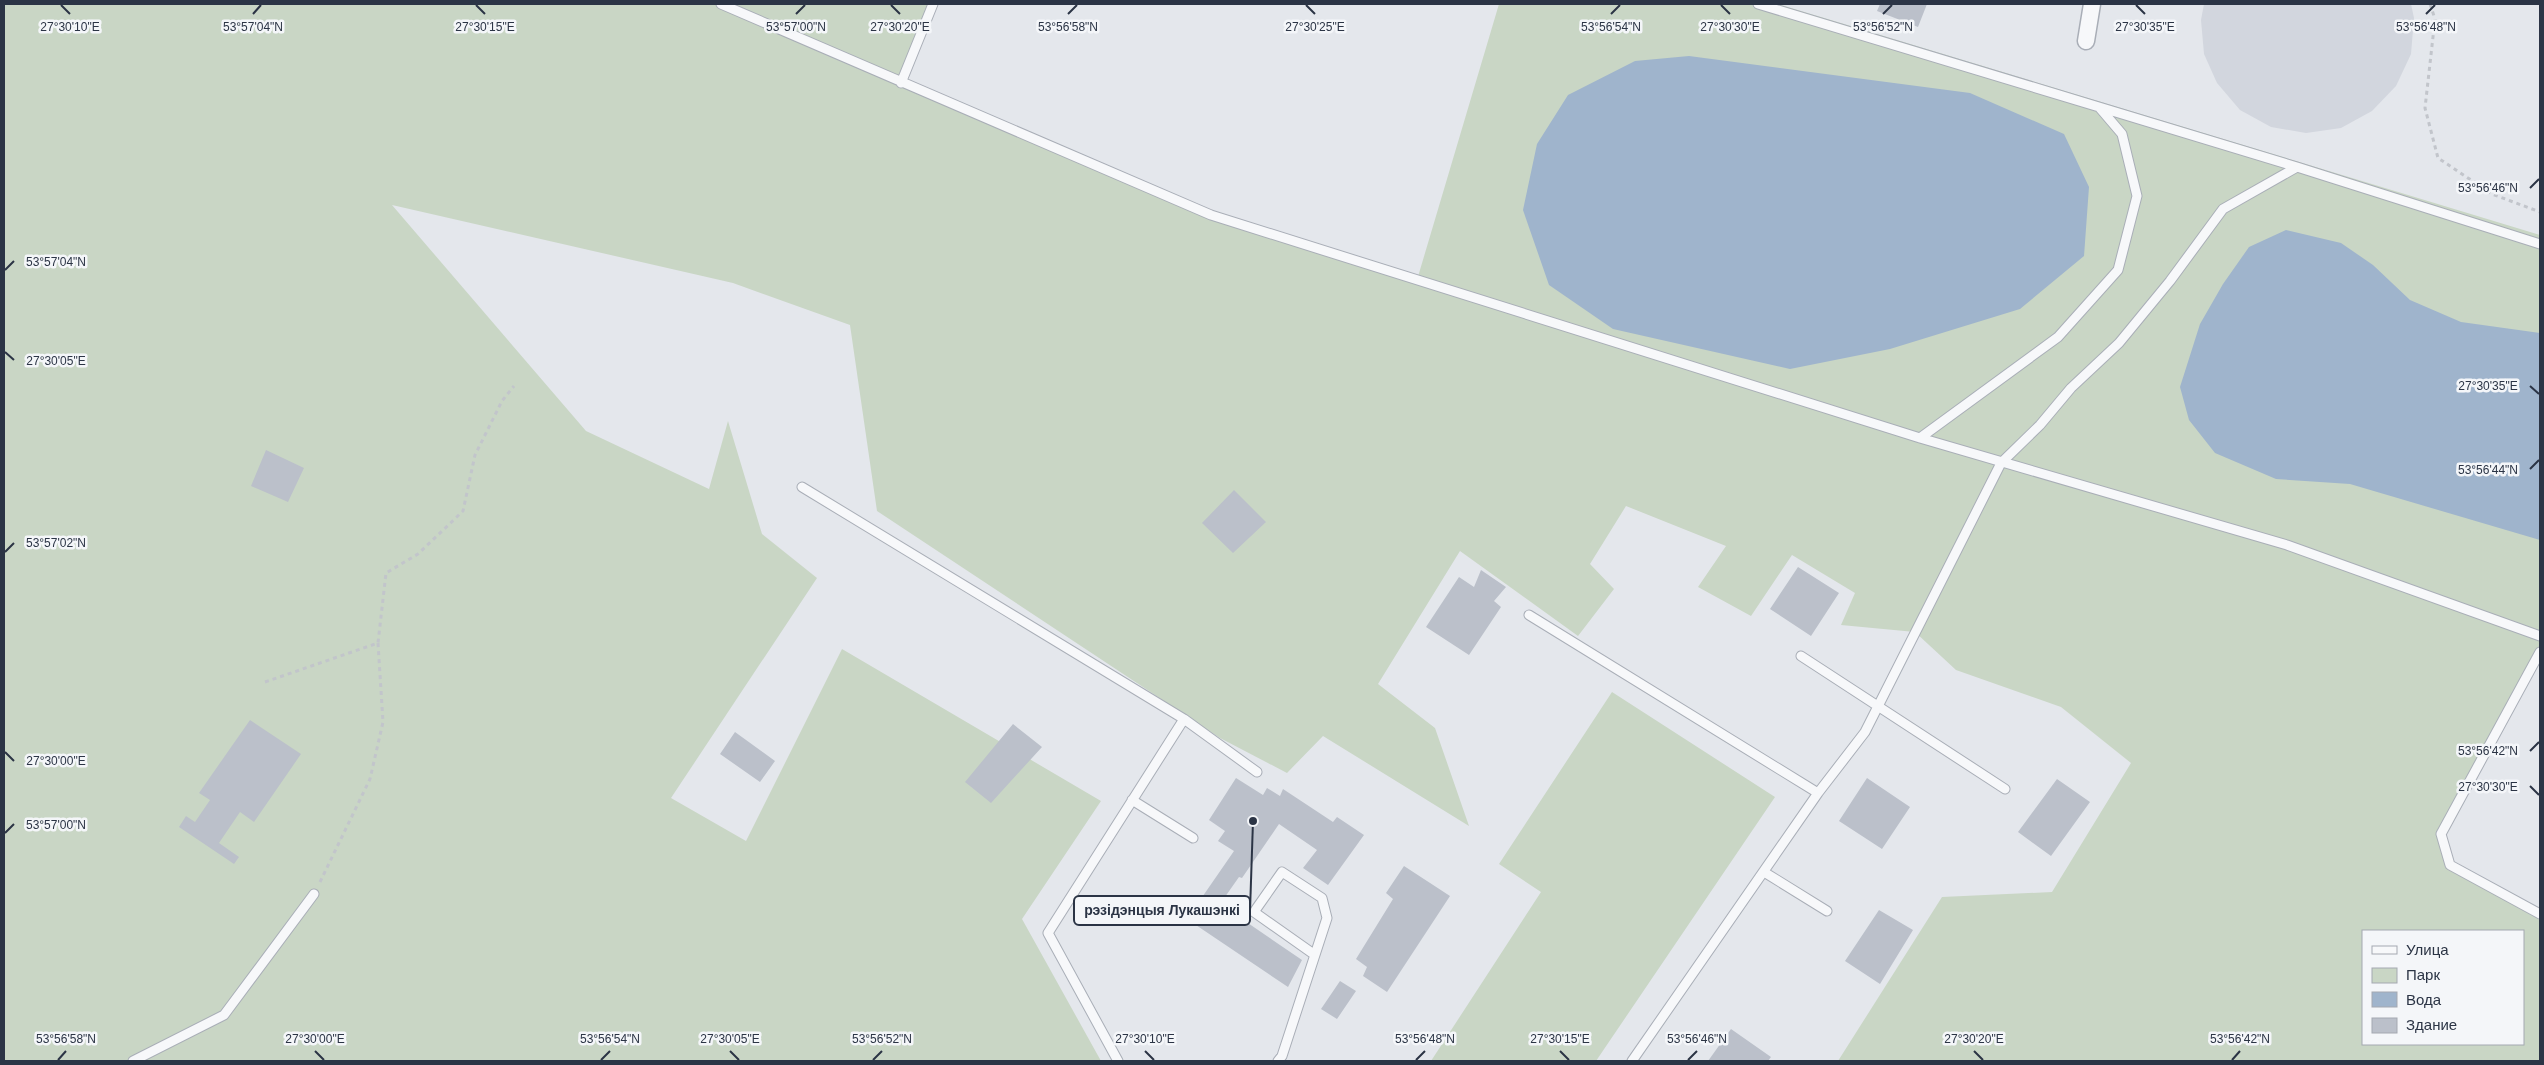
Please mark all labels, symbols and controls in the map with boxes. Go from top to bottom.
text: 27°30'10"E [40,20,100,34]
text: 53°57'04"N [223,20,283,34]
text: 27°30'15"E [455,20,515,34]
text: 53°57'00"N [766,20,826,34]
text: 27°30'20"E [870,20,930,34]
text: 53°56'58"N [1038,20,1098,34]
text: 27°30'25"E [1285,20,1345,34]
text: 53°56'54"N [1581,20,1641,34]
text: 27°30'30"E [1700,20,1760,34]
text: 53°56'52"N [1853,20,1913,34]
text: 27°30'35"E [2115,20,2175,34]
text: 53°56'48"N [2396,20,2456,34]
text: 53°56'46"N [2458,181,2518,195]
text: 53°57'04"N [26,255,86,269]
text: 27°30'05"E [26,354,86,368]
text: 27°30'35"E [2458,379,2518,393]
text: 53°56'44"N [2458,463,2518,477]
text: 53°57'02"N [26,536,86,550]
text: 53°56'42"N [2458,744,2518,758]
text: 27°30'00"E [26,754,86,768]
text: 27°30'30"E [2458,780,2518,794]
text: 53°57'00"N [26,818,86,832]
callout: рэзідэнцыя Лукашэнкі [1074,896,1250,925]
text: рэзідэнцыя Лукашэнкі [1084,902,1240,918]
legend [2362,930,2524,1045]
text: Улица [2406,941,2449,958]
text: Парк [2406,966,2440,983]
text: Вода [2406,991,2442,1008]
text: Здание [2406,1016,2457,1033]
text: 53°56'58"N [36,1032,96,1046]
text: 27°30'00"E [285,1032,345,1046]
text: 53°56'54"N [580,1032,640,1046]
text: 27°30'05"E [700,1032,760,1046]
text: 53°56'52"N [852,1032,912,1046]
text: 27°30'10"E [1115,1032,1175,1046]
text: 53°56'48"N [1395,1032,1455,1046]
text: 27°30'15"E [1530,1032,1590,1046]
text: 53°56'46"N [1667,1032,1727,1046]
text: 27°30'20"E [1944,1032,2004,1046]
text: 53°56'42"N [2210,1032,2270,1046]

